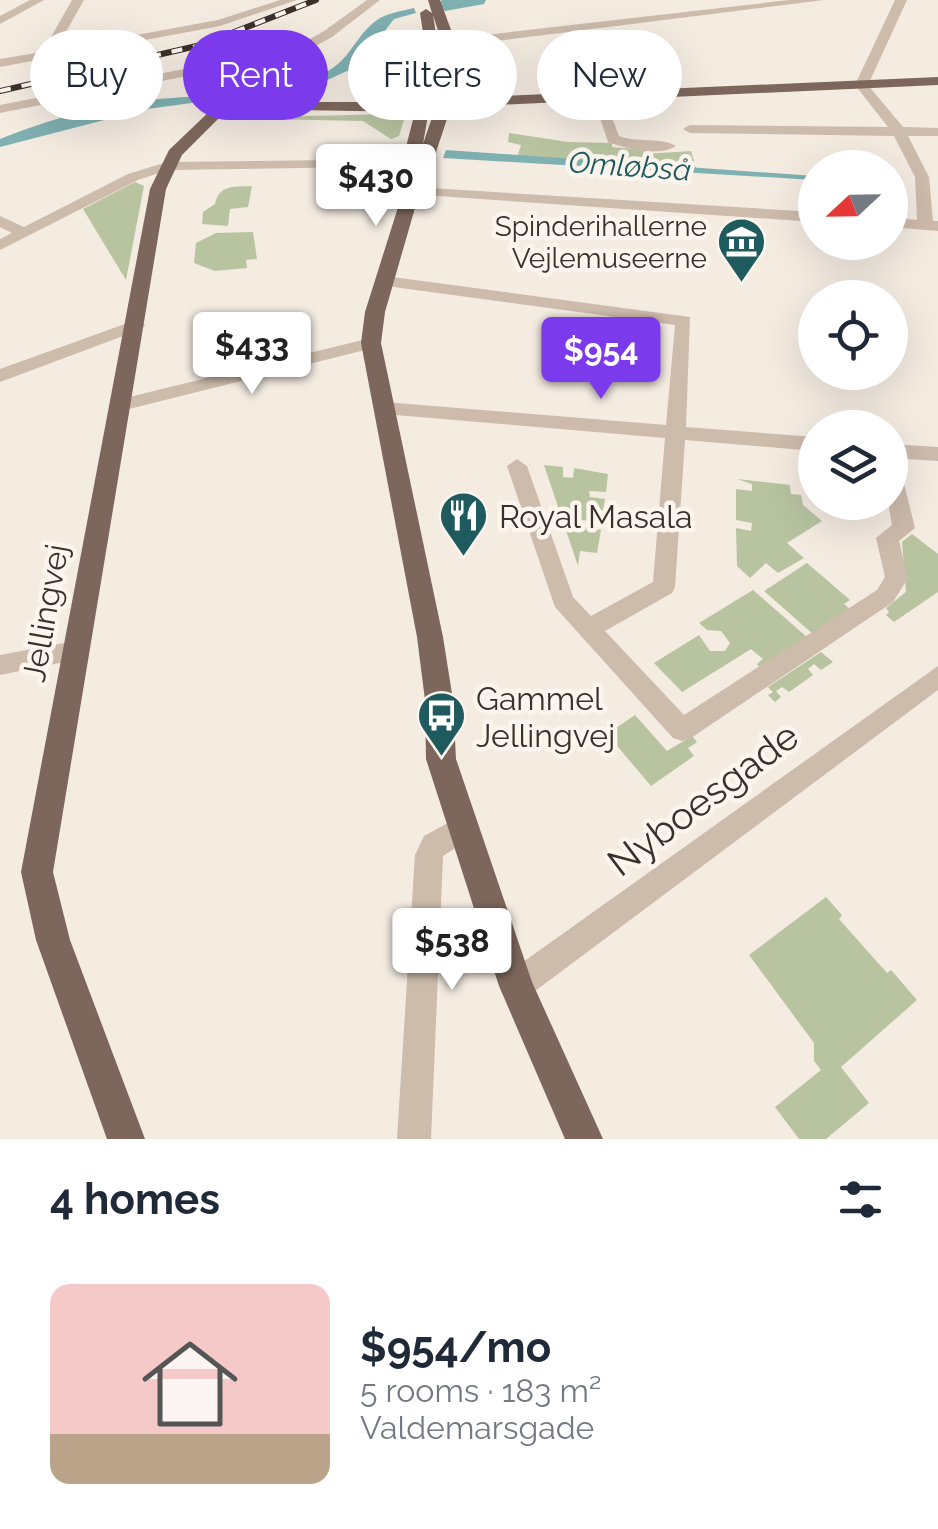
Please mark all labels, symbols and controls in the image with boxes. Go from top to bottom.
chip: Buy [30,30,163,120]
chip: Rent [183,30,328,120]
chip: Filters [348,30,517,120]
chip: New [537,30,682,120]
pin: $430 [317,144,435,229]
water label: Omløbså [568,144,692,188]
north arrow [798,150,908,260]
map controls [798,150,908,520]
text: $430 [338,158,414,195]
place label: Spinderihallerne Vejlemuseerne [495,210,707,275]
museum icon: Spinderihallerne Vejlemuseerne [716,216,768,284]
button: locate [798,280,908,390]
pin: $433 [193,312,311,397]
pin: $954 [542,317,660,402]
text: $433 [215,326,289,363]
text: $954 [563,331,639,368]
button: layers [798,410,908,520]
restaurant icon: Royal Masala [438,490,490,558]
place label: Royal Masala [499,498,692,535]
street label: Jellingvej [15,541,75,685]
place label: Gammel Jellingvej [476,680,615,754]
bus stop icon: Gammel Jellingvej [415,690,467,758]
street label: Nyboesgade [599,713,807,885]
pin: $538 [393,908,511,993]
text: $538 [414,922,490,959]
icon: filters [833,1172,888,1227]
text: 4 homes [50,1175,220,1224]
text: $954/mo [360,1323,551,1372]
icon: home [130,1324,250,1444]
text: 5 rooms · 183 m² [360,1372,601,1409]
text: Valdemarsgade [360,1409,594,1446]

